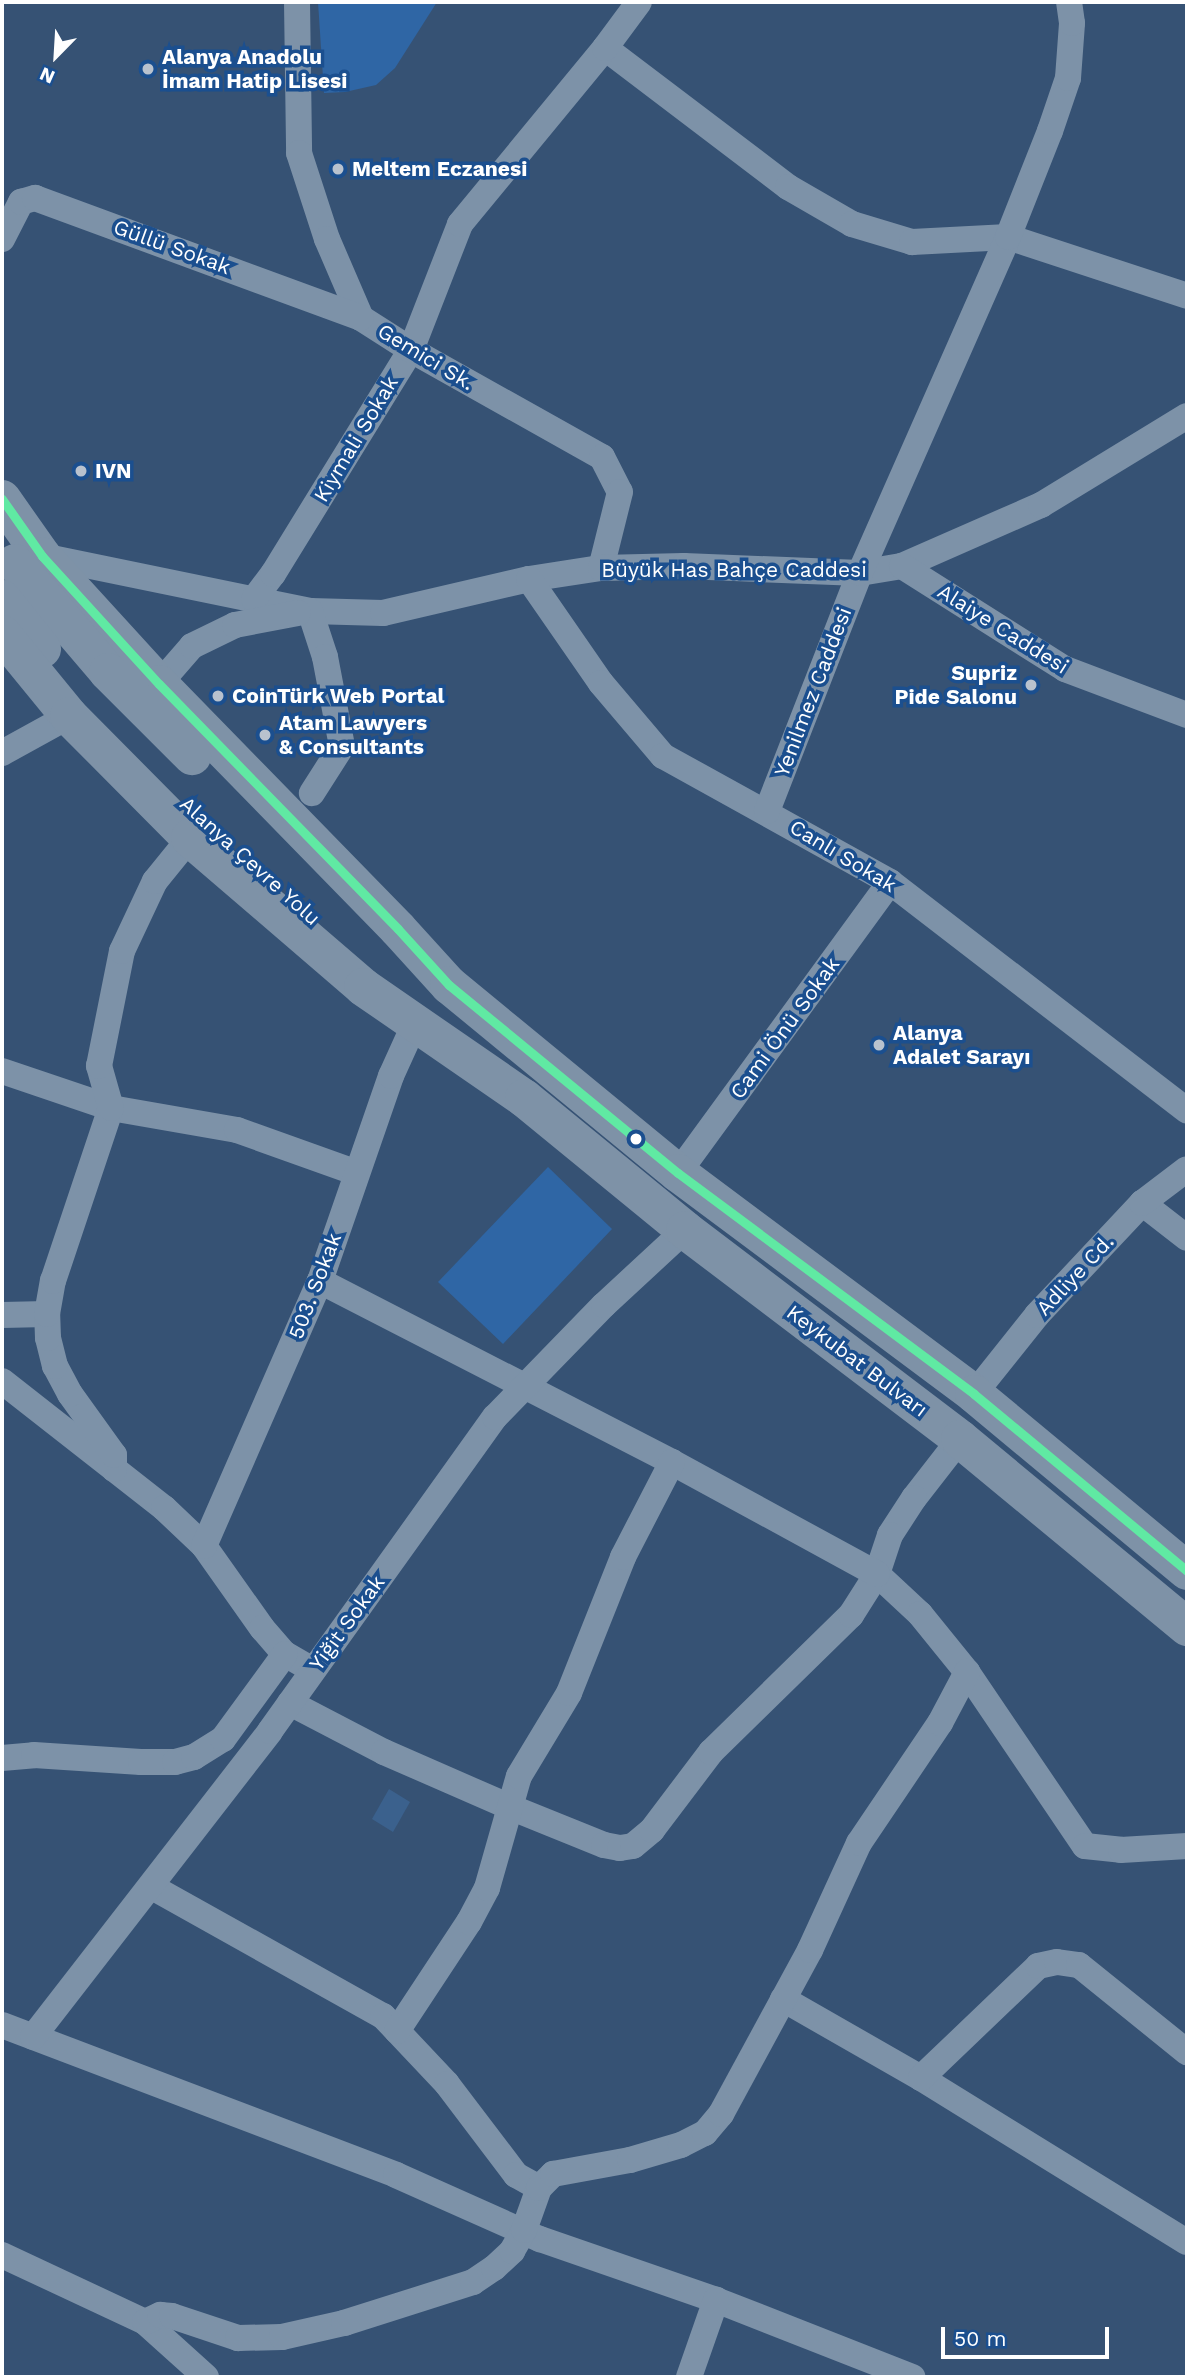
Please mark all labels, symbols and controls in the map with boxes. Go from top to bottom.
north arrow [21,21,91,91]
place label: Alanya Anadolu İmam Hatip Lisesi [162,44,347,94]
marker: Alanya Anadolu İmam Hatip Lisesi [140,61,156,77]
text: N [36,62,58,89]
place label: Meltem Eczanesi [352,156,527,182]
marker: Meltem Eczanesi [330,161,346,177]
street label: Güllü Sokak [110,214,234,280]
street label: Gemici Sk. [373,318,479,396]
street label: Kiymali Sokak [308,371,404,507]
place label: IVN [95,458,132,484]
marker: IVN [73,463,89,479]
street label: Büyük Has Bahçe Caddesi [601,557,867,583]
street label: Alaiye Caddesi [933,579,1073,679]
street label: Yenilmez Caddesi [769,604,857,780]
place label: Supriz Pide Salonu [894,660,1017,710]
marker: Supriz Pide Salonu [1023,677,1039,693]
place label: CoinTürk Web Portal [232,683,445,709]
marker: CoinTürk Web Portal [210,688,226,704]
place label: Atam Lawyers & Consultants [279,710,427,760]
marker: Atam Lawyers & Consultants [257,727,273,743]
street label: Alanya Çevre Yolu [174,791,326,931]
street label: Canlı Sokak [785,814,901,898]
street label: Cami Önü Sokak [725,952,845,1104]
place label: Alanya Adalet Sarayı [893,1020,1030,1070]
marker: Alanya Adalet Sarayı [871,1037,887,1053]
unlabelled marker [629,1132,643,1146]
street label: 503. Sokak [283,1229,347,1343]
street label: Adliye Cd. [1031,1229,1119,1321]
street label: Keykubat Bulvarı [781,1300,933,1422]
street label: Yiğit Sokak [304,1570,390,1676]
scale bar [944,2312,1112,2356]
text: 50 m [954,2326,1006,2351]

